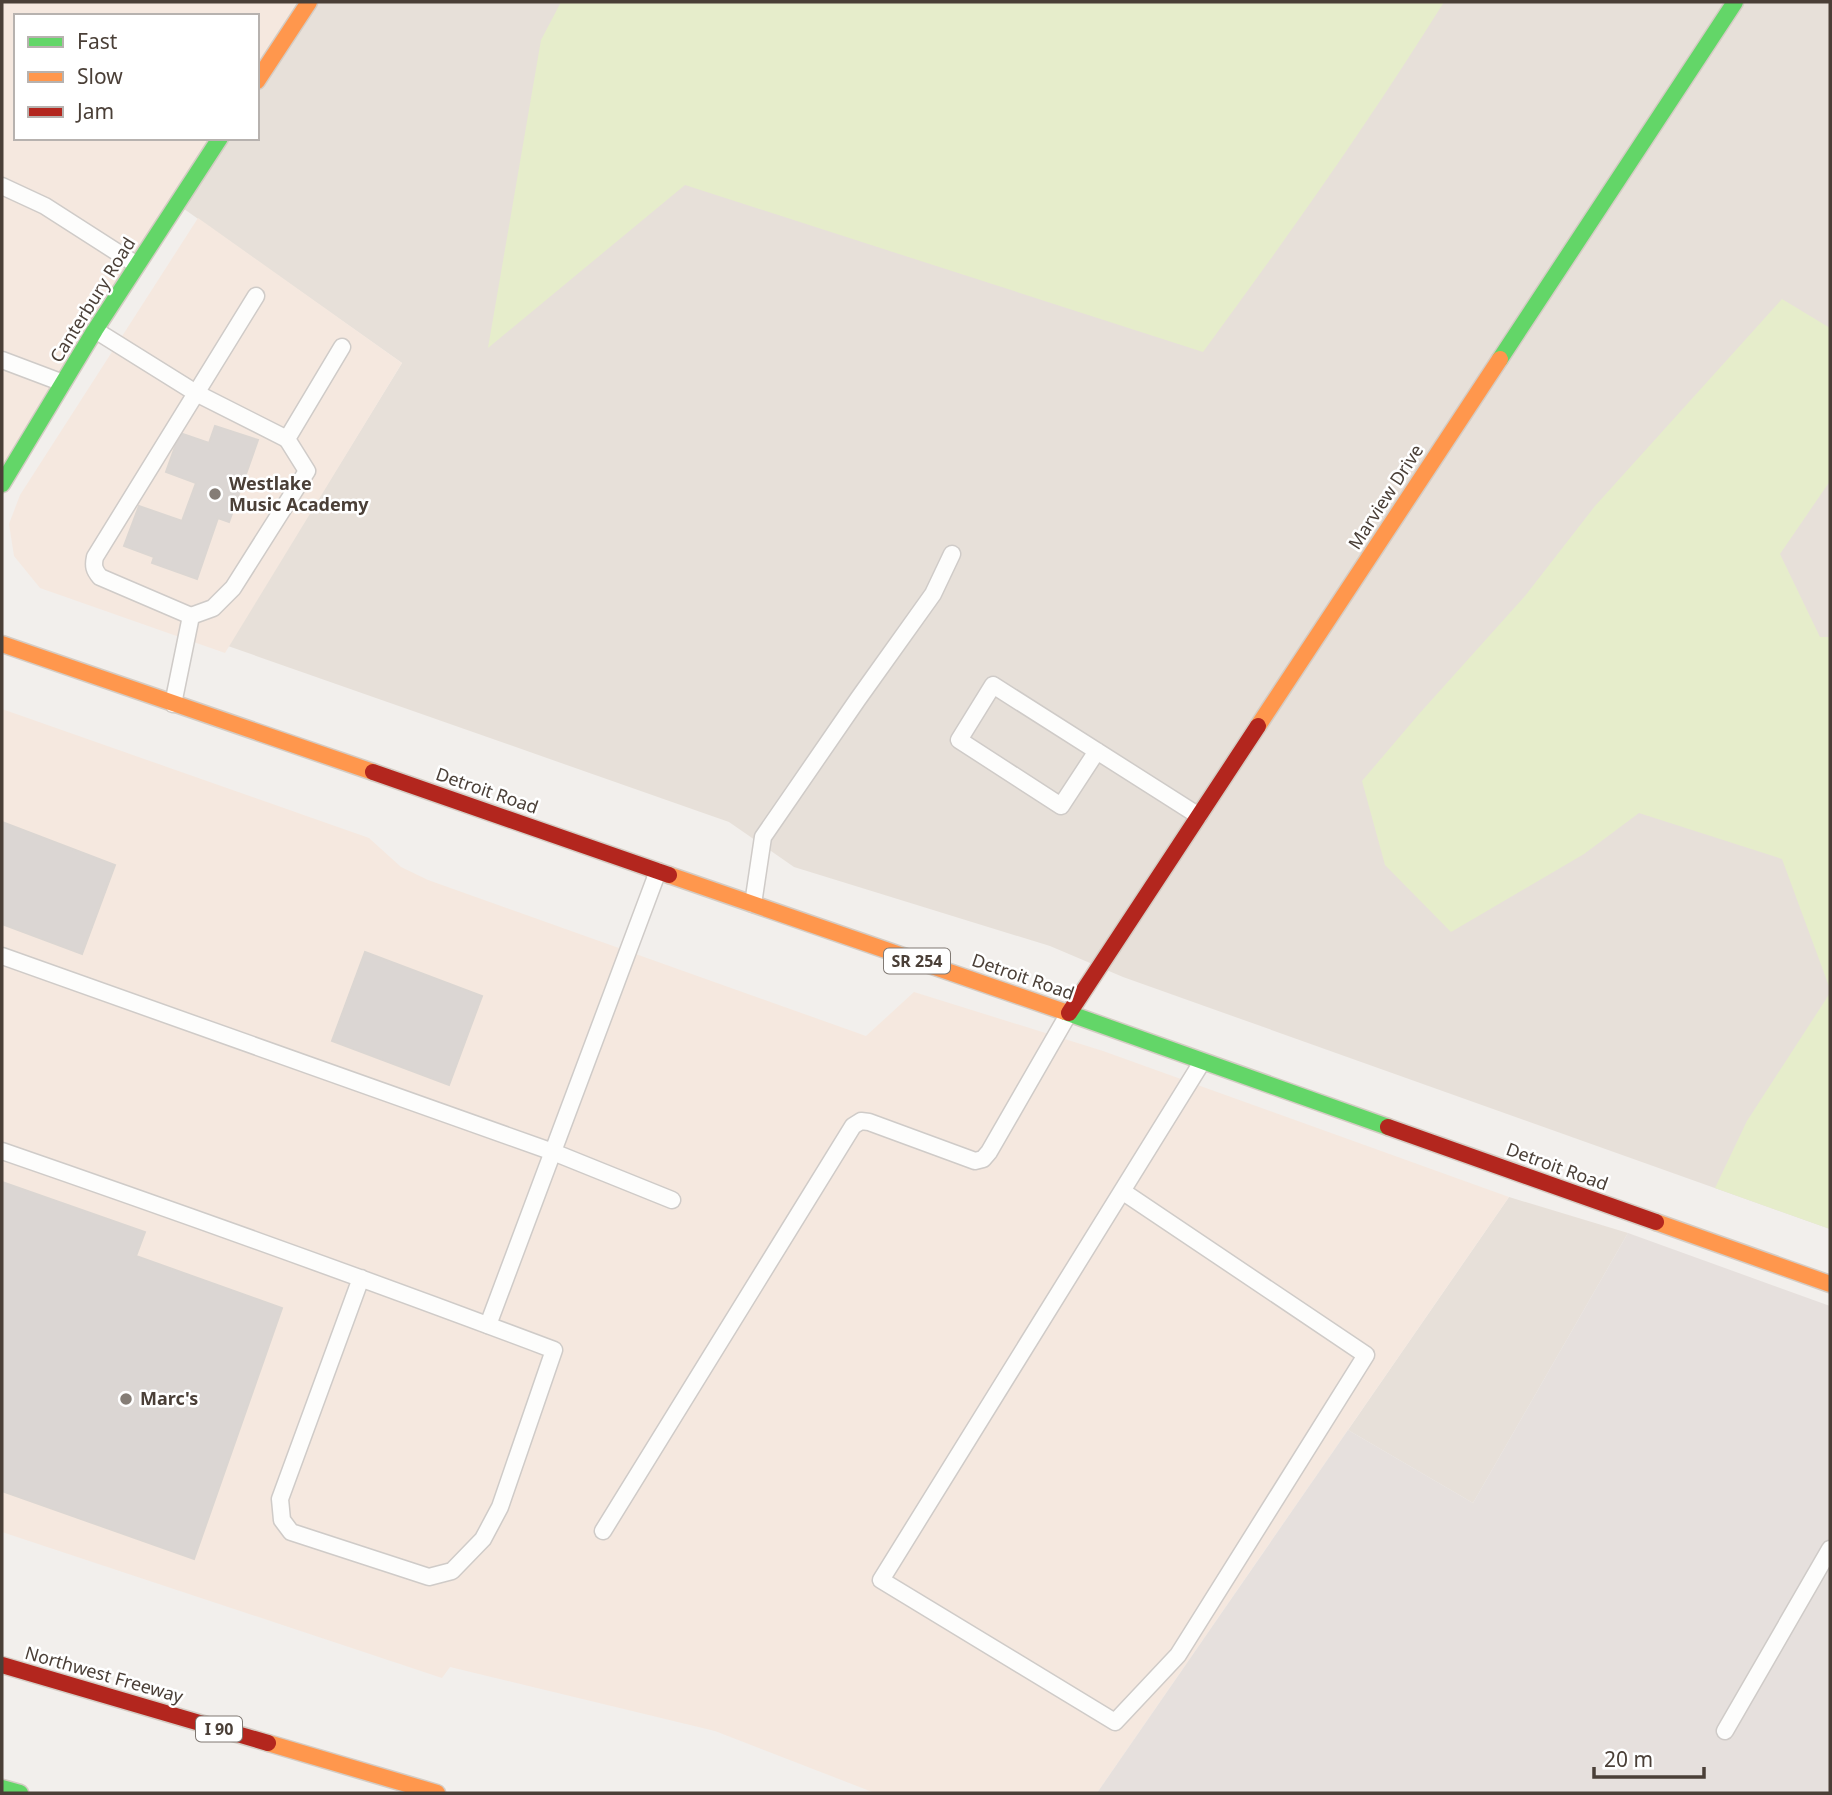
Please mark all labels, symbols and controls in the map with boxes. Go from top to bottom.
legend [14,14,259,140]
text: Fast [77,27,118,55]
text: Slow [77,62,123,90]
text: Jam [75,97,114,125]
street label: Canterbury Road [44,232,140,367]
street label: Marview Drive [1342,439,1428,554]
place label: Westlake Music Academy [229,471,369,516]
marker: Westlake Music Academy [207,486,223,502]
street label: Detroit Road [433,761,542,819]
street label: Detroit Road [969,947,1078,1005]
road number: SR 254 [884,948,950,973]
street label: Detroit Road [1503,1137,1612,1196]
place label: Marc's [140,1386,198,1410]
marker: Marc's [118,1391,134,1407]
street label: Northwest Freeway [22,1640,187,1708]
road number: I 90 [196,1716,242,1742]
scale bar [1594,1736,1704,1780]
text: 20 m [1604,1745,1653,1773]

